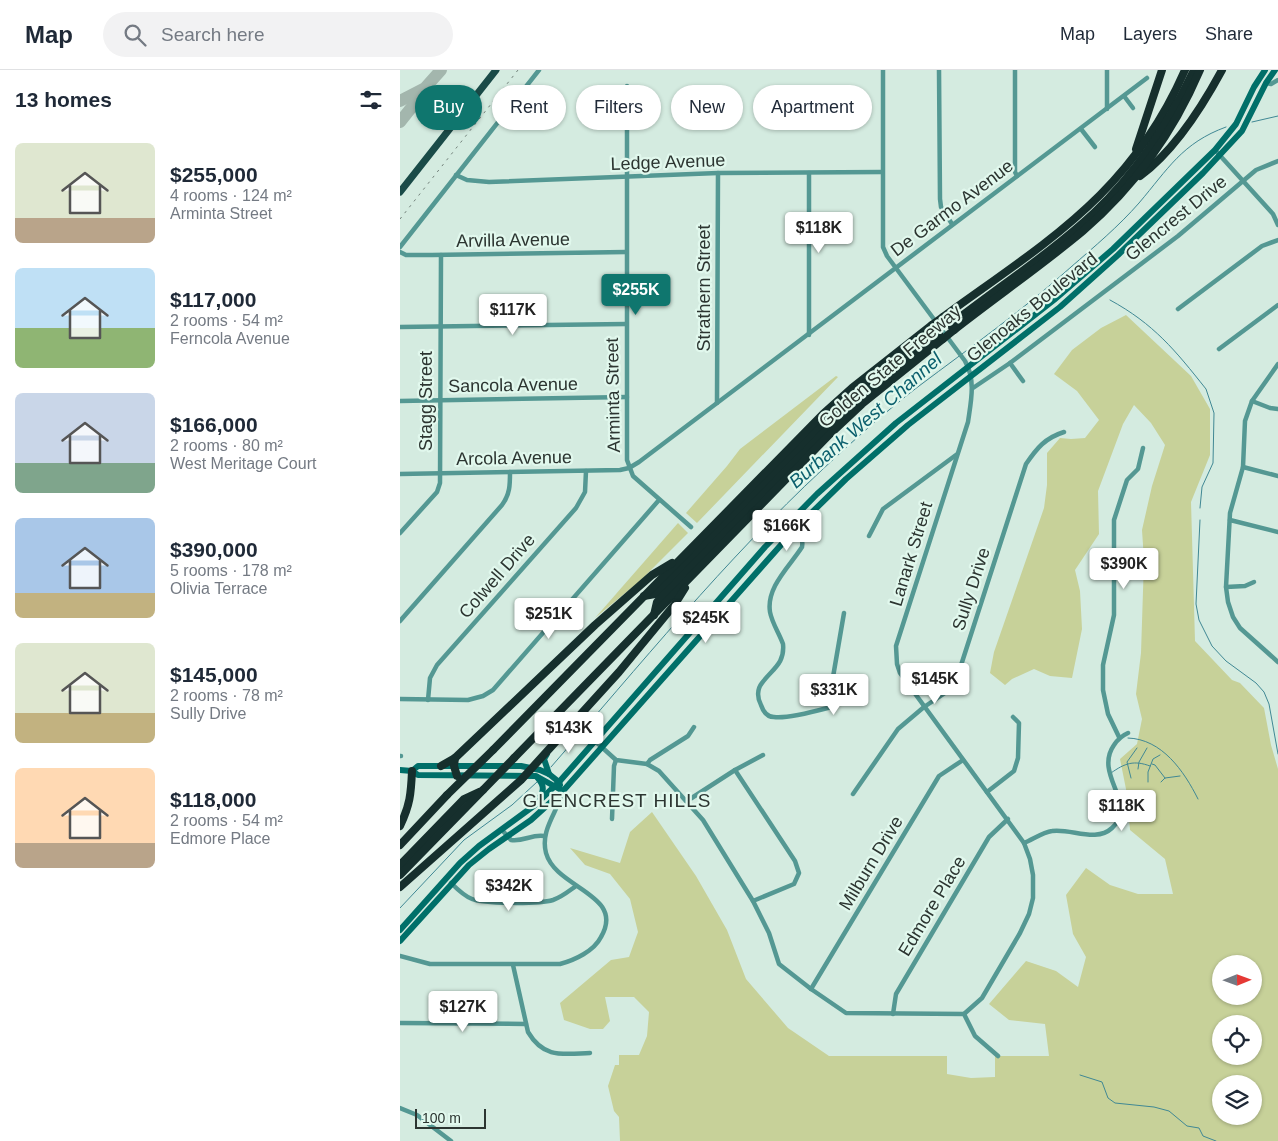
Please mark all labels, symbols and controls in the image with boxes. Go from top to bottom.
search box [103,12,453,57]
text: Map [25,21,73,48]
icon: search [121,21,149,49]
text: Search here [161,24,265,45]
text: Map [1060,24,1095,44]
text: Layers [1123,24,1177,44]
text: Share [1205,24,1253,44]
chip: Buy [415,85,482,130]
chip: Rent [492,85,566,130]
chip: Filters [576,85,661,130]
chip: New [671,85,743,130]
chip: Apartment [753,85,872,130]
icon: filters [357,86,385,114]
text: 13 homes [15,88,112,111]
street label: Ledge Avenue [610,150,726,174]
street label: De Garmo Avenue [887,156,1017,260]
icon: home [55,163,115,223]
text: $255,000 [170,163,258,186]
street label: Glencrest Drive [1122,171,1230,265]
text: 4 rooms · 124 m² [170,187,292,204]
text: Arminta Street [170,205,272,222]
pin: $118K [784,212,854,254]
text: $118K [796,219,842,236]
street label: Strathern Street [694,224,714,352]
street label: Arvilla Avenue [456,229,570,251]
street label: Glenoaks Boulevard [963,248,1101,366]
pin: $255K [601,274,671,316]
text: $255K [612,281,660,298]
icon: home [55,288,115,348]
text: $117,000 [170,288,256,311]
pin: $117K [478,294,548,336]
text: $117K [490,301,536,318]
street label: Golden State Freeway [815,301,965,431]
text: 2 rooms · 54 m² [170,312,283,329]
text: Ferncola Avenue [170,330,290,347]
street label: Arminta Street [602,337,624,453]
water label: Burbank West Channel [785,348,946,492]
street label: Stagg Street [416,351,436,451]
street label: Sancola Avenue [448,374,578,396]
icon: home [55,413,115,473]
text: $166,000 [170,413,258,436]
text: 2 rooms · 80 m² [170,437,283,454]
street label: Arcola Avenue [456,447,572,469]
text: West Meritage Court [170,455,316,472]
street label: Lanark Street [886,499,936,609]
pin: $166K [752,510,822,552]
text: $166K [763,517,811,534]
street label: Colwell Drive [455,530,539,622]
icon: home [55,538,115,598]
text: $390,000 [170,538,258,561]
street label: Sully Drive [948,545,994,633]
pin: $390K [1089,548,1159,590]
text: $390K [1100,555,1148,572]
text: 5 rooms · 178 m² [170,562,292,579]
text: Olivia Terrace [170,580,268,597]
pin: $251K [514,598,584,640]
pin: $245K [671,602,741,644]
text: $251K [525,605,573,622]
text: $245K [682,609,730,626]
pin: $145K [900,662,970,705]
icon: home [55,663,115,723]
text: $145,000 [170,663,258,686]
text: $145K [911,670,959,687]
pin: $331K [799,674,869,716]
text: $331K [810,681,858,698]
text: 2 rooms · 78 m² [170,687,283,704]
text: Sully Drive [170,705,246,722]
pin: $143K [534,712,604,754]
text: $143K [545,719,593,736]
icon: home [55,788,115,848]
text: $118,000 [170,788,256,811]
district label: GLENCREST HILLS [523,790,711,811]
pin: $118K [1087,790,1157,832]
text: $118K [1099,797,1145,814]
text: 2 rooms · 54 m² [170,812,283,829]
street label: Milburn Drive [835,812,907,914]
text: Edmore Place [170,830,271,847]
street label: Edmore Place [894,852,970,960]
pin: $342K [474,870,544,912]
text: $342K [485,877,533,894]
north arrow [1212,955,1262,1005]
map controls [1212,955,1262,1125]
pin: $127K [428,990,498,1033]
text: $127K [439,998,487,1015]
button: locate [1212,1015,1262,1065]
button: layers [1212,1075,1262,1125]
scale bar [415,1106,486,1129]
text: 100 m [422,1110,461,1126]

